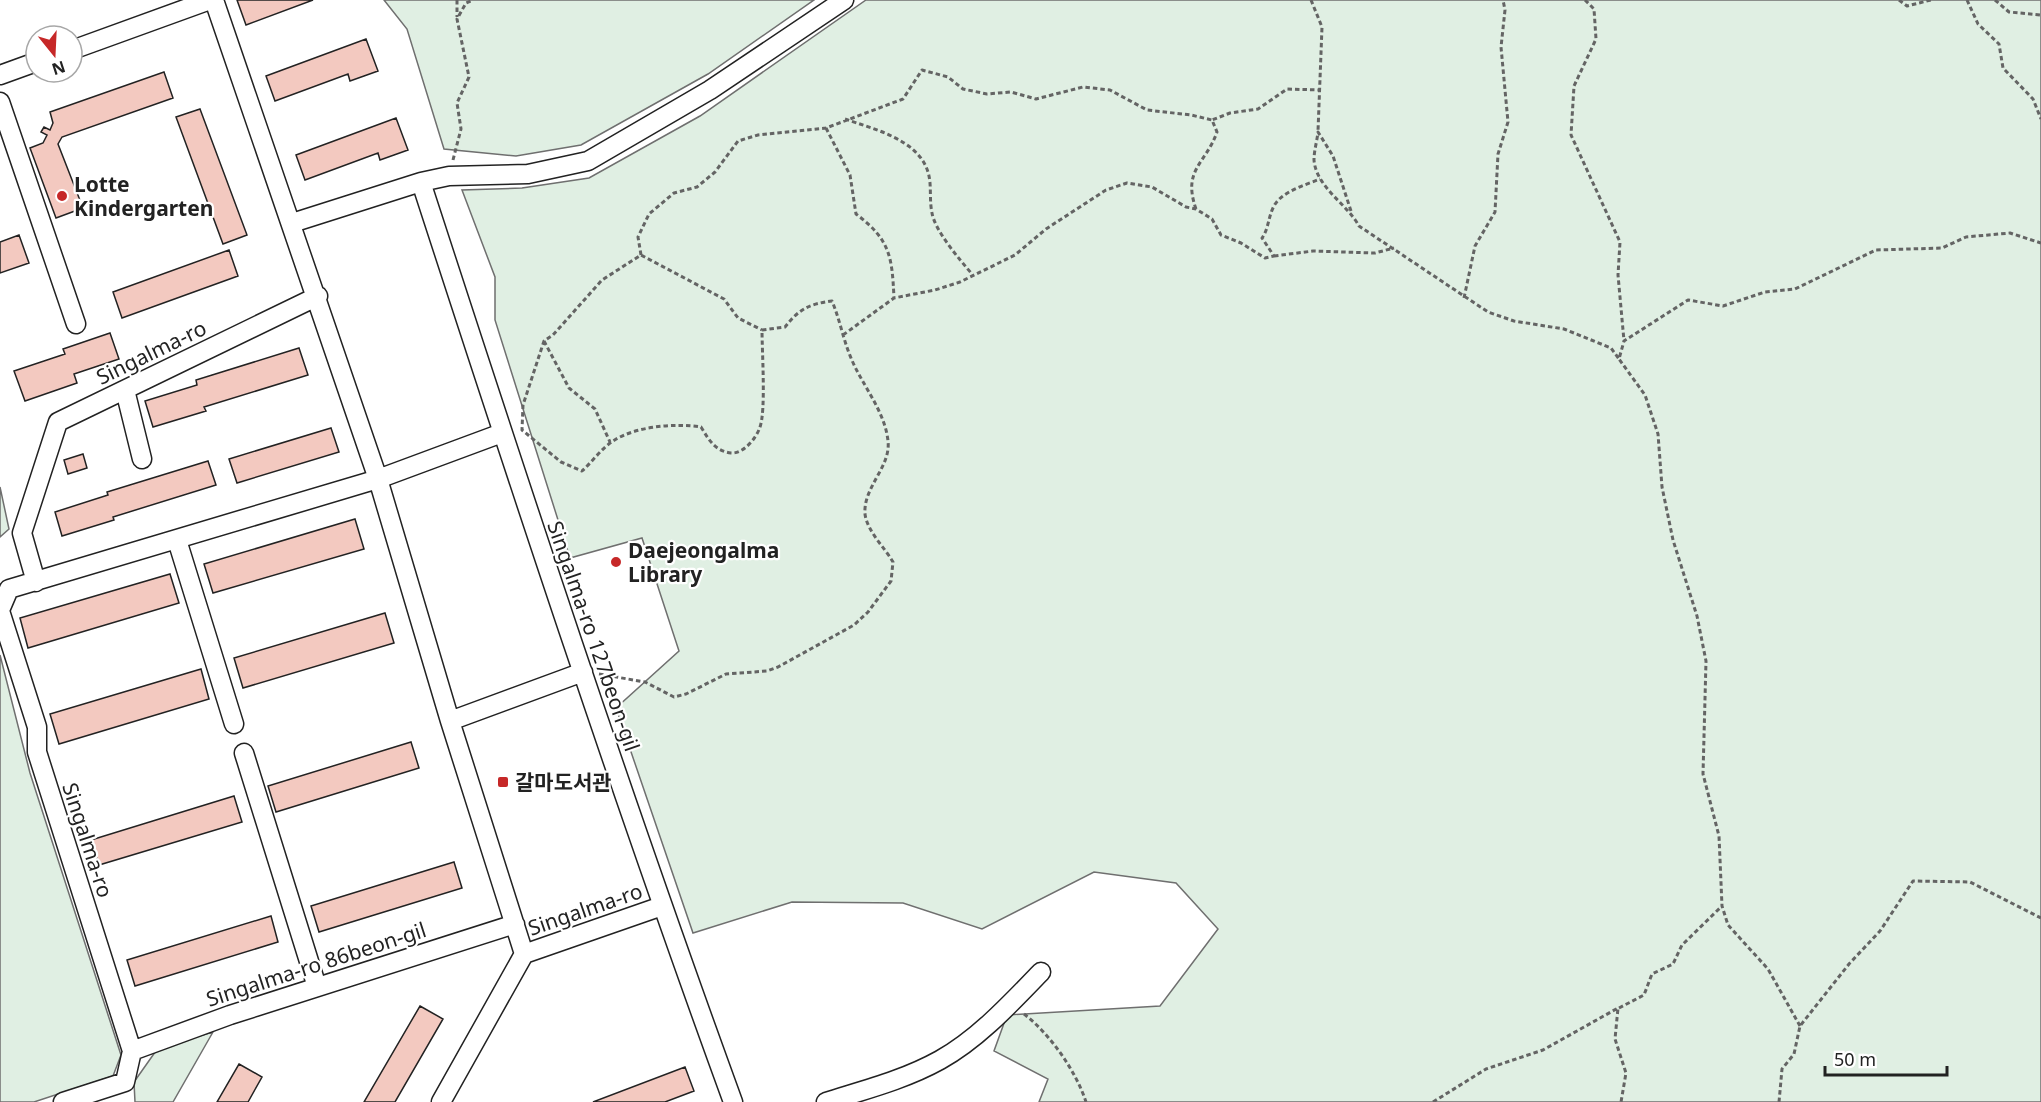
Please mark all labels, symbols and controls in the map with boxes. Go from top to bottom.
north arrow [24,24,84,84]
text: N [49,56,68,81]
place label: Lotte Kindergarten [74,170,213,222]
marker: Lotte Kindergarten [55,189,69,203]
street label: Singalma-ro [91,313,211,391]
street label: Singalma-ro 127beon-gil [541,517,647,755]
place label: Daejeongalma Library [628,536,779,588]
marker: Daejeongalma Library [609,555,623,569]
place label: 갈마도서관 [515,768,612,796]
marker: 갈마도서관 [496,775,510,789]
street label: Singalma-ro [56,779,120,901]
street label: Singalma-ro [524,876,646,942]
street label: Singalma-ro 86beon-gil [202,915,430,1013]
scale bar [1825,1039,1946,1077]
text: 50 m [1834,1047,1876,1071]

